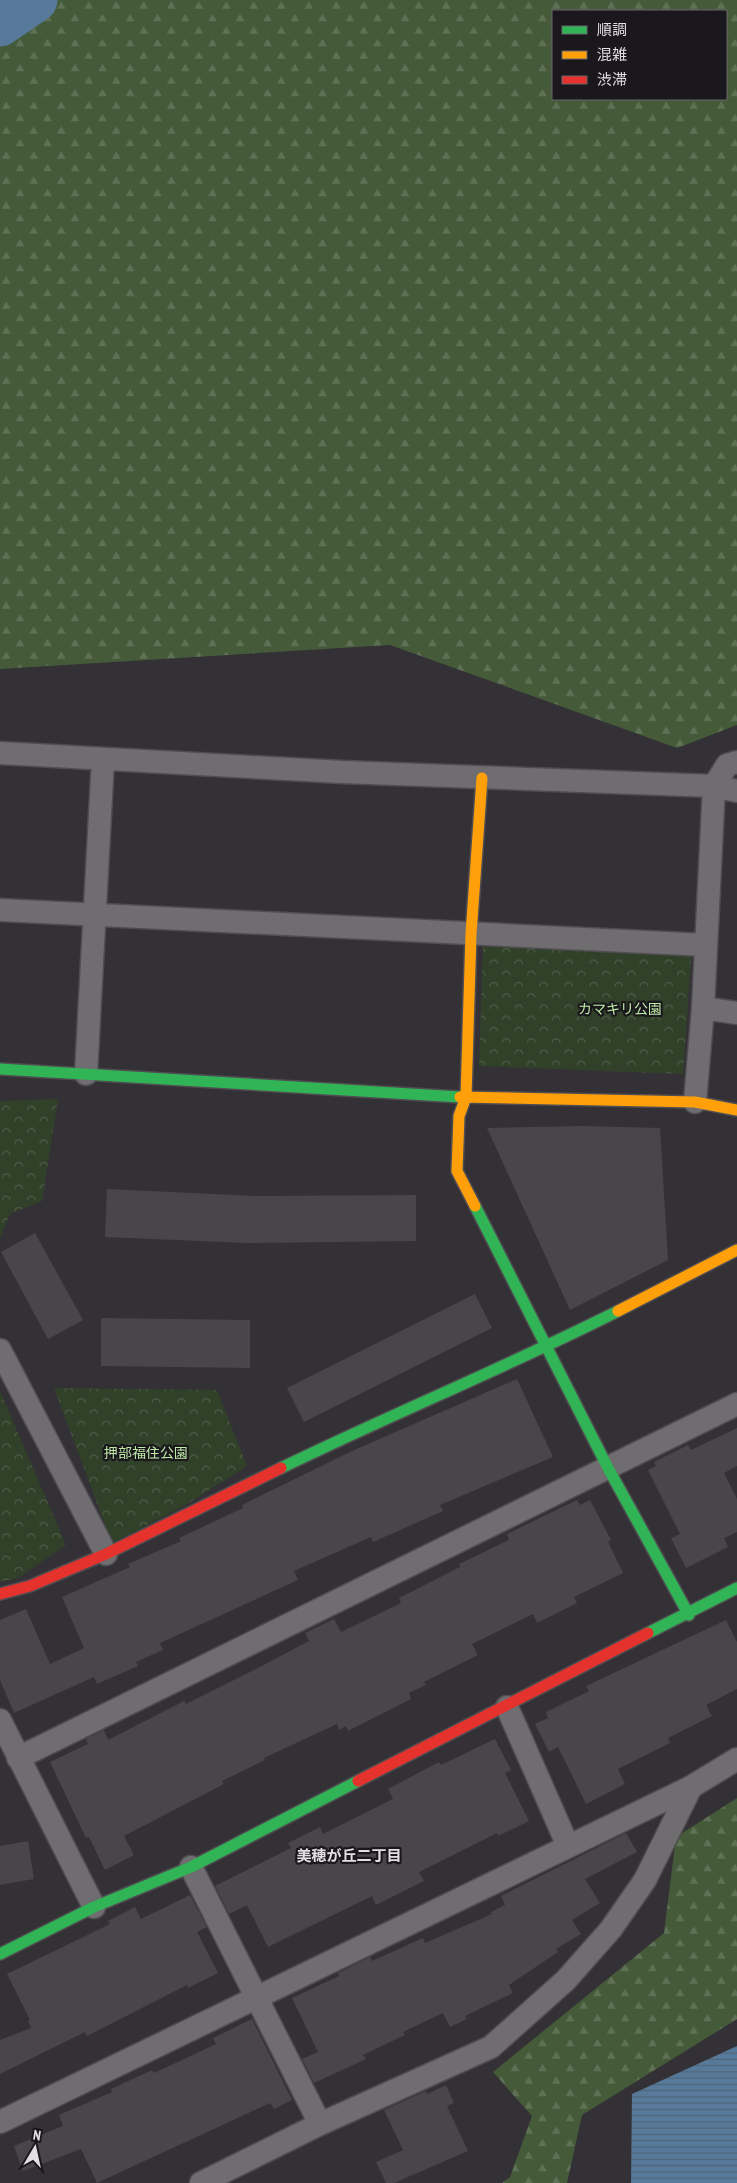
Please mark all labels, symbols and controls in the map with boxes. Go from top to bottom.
legend [552,10,727,100]
text: 順調 [597,20,627,39]
text: 混雑 [597,45,627,64]
text: 渋滞 [597,70,627,89]
park label: カマキリ公園 [578,1000,662,1018]
park label: 押部福住公園 [104,1444,188,1462]
district label: 美穂が丘二丁目 [296,1846,402,1865]
north arrow [10,2123,60,2173]
text: N [32,2126,42,2145]

